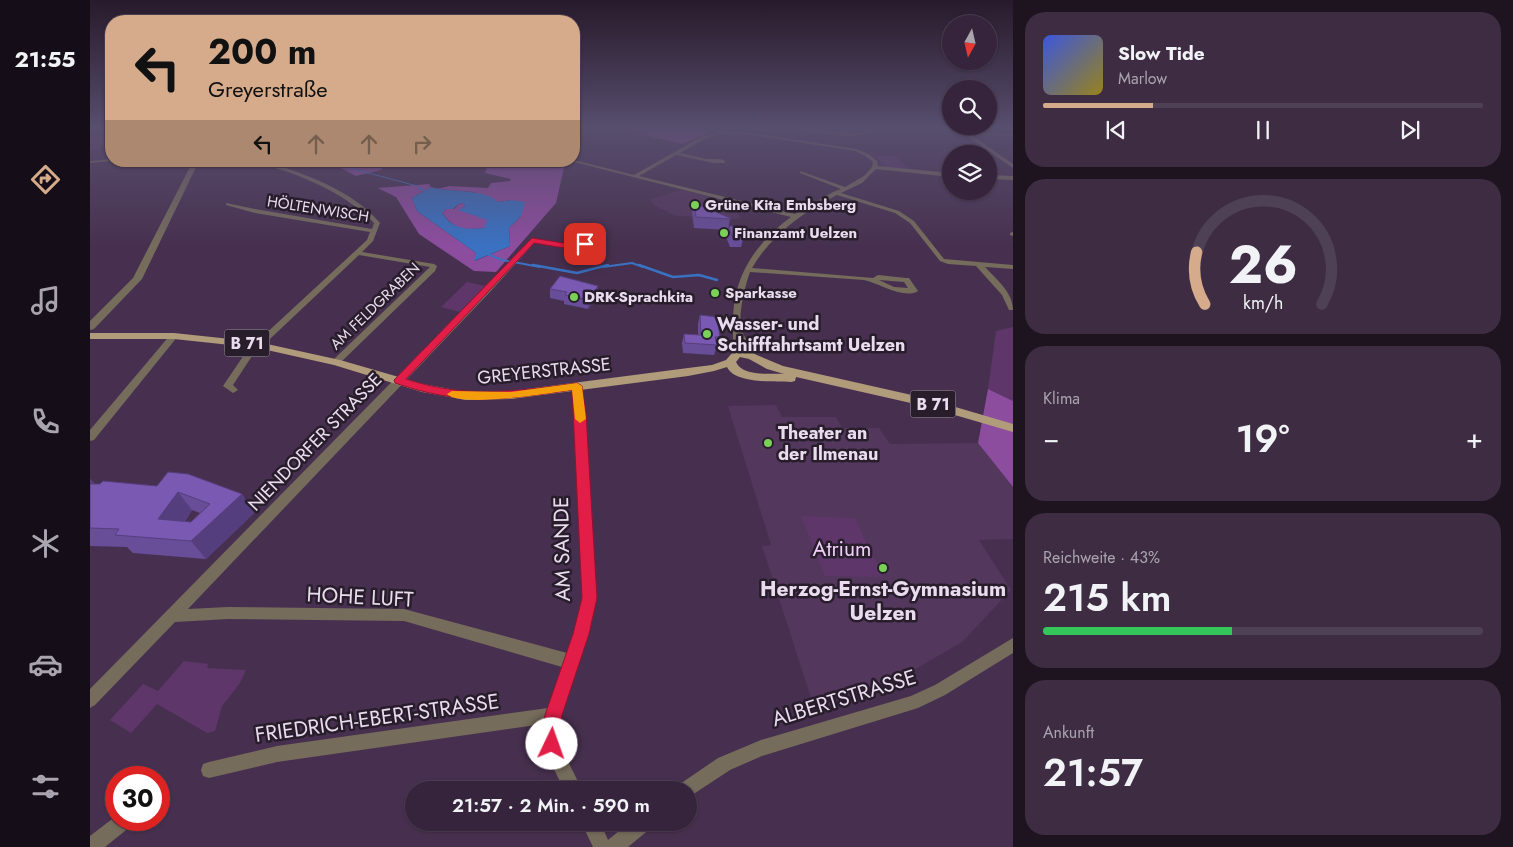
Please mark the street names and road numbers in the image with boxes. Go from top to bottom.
street label: HÖLTENWISCH [265,190,371,228]
street label: AM FELDGRABEN [325,257,425,355]
road number: B 71 [224,329,270,356]
street label: GREYERSTRASSE [476,351,612,391]
street label: NIENDORFER STRASSE [242,367,388,517]
road number: B 71 [910,390,956,418]
street label: AM SANDE [546,496,578,602]
street label: HOHE LUFT [306,579,414,615]
street label: ALBERTSTRASSE [768,662,920,734]
street label: FRIEDRICH-EBERT-STRASSE [253,686,501,750]

